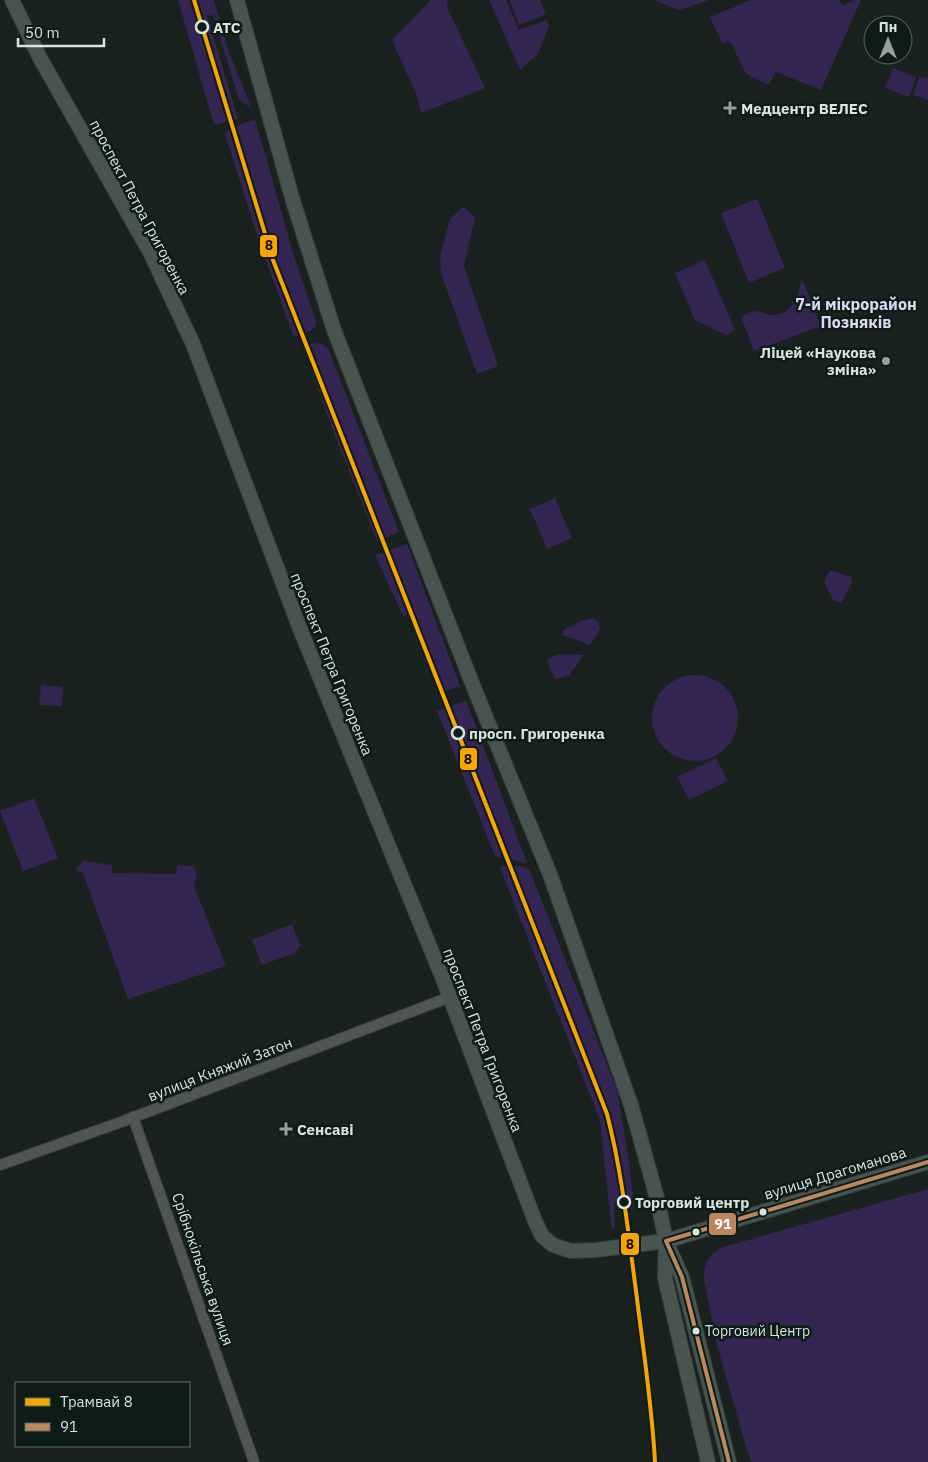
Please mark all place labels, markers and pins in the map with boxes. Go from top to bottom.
place label: АТС [213,18,241,37]
marker: АТС [195,20,209,34]
place label: Медцентр ВЕЛЕС [741,99,868,118]
marker: Медцентр ВЕЛЕС [723,101,737,115]
place label: Ліцей «Наукова зміна» [760,343,876,379]
marker: Ліцей «Наукова зміна» [880,355,892,367]
place label: просп. Григоренка [469,724,605,743]
marker: просп. Григоренка [451,726,465,740]
place label: Сенсаві [297,1120,353,1139]
marker: Сенсаві [279,1122,293,1136]
place label: Торговий центр [635,1193,749,1212]
marker: Торговий центр [617,1195,631,1209]
unlabelled marker [758,1207,768,1217]
unlabelled marker [691,1227,701,1237]
place label: Торговий Центр [705,1322,810,1340]
marker: Торговий Центр [691,1326,701,1336]

